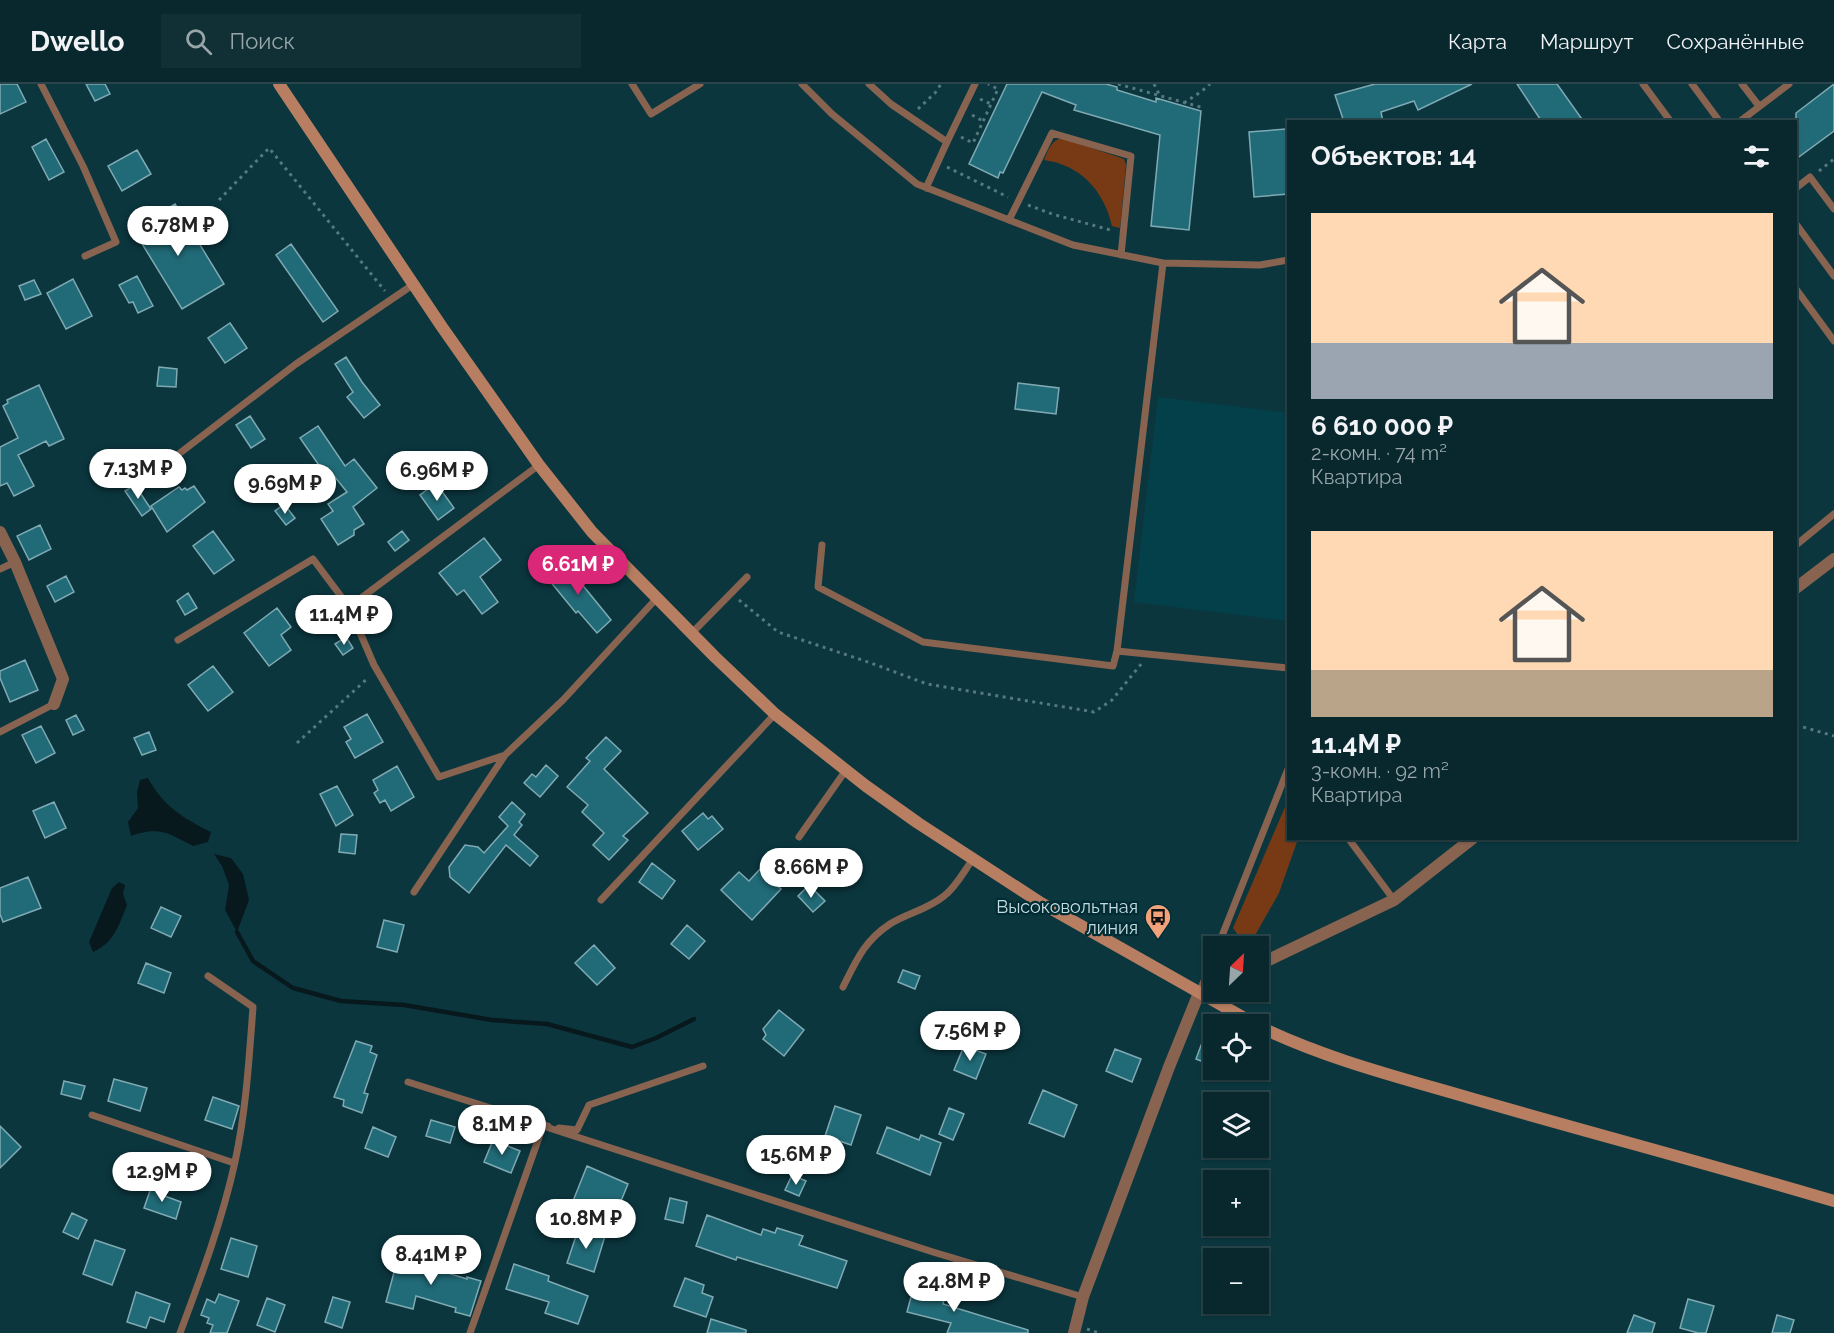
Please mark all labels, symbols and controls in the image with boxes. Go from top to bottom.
search box [161,14,581,68]
text: Dwello [30,25,125,58]
icon: search [182,25,215,58]
text: Поиск [230,28,295,54]
text: Карта [1448,29,1507,54]
text: Маршрут [1540,29,1633,54]
text: Сохранённые [1666,29,1804,54]
icon: filters [1740,140,1773,173]
text: Объектов: 14 [1311,141,1477,171]
pin: 6.78M ₽ [123,206,233,257]
text: 6.78M ₽ [141,213,215,237]
icon: home [1488,252,1596,360]
text: 6 610 000 ₽ [1311,411,1453,441]
text: 2-комн. · 74 m² [1311,441,1447,465]
pin: 7.13M ₽ [83,449,193,500]
pin: 6.96M ₽ [382,451,492,502]
text: 7.13M ₽ [103,456,173,480]
text: 6.96M ₽ [400,458,474,482]
pin: 9.69M ₽ [230,464,340,515]
text: Квартира [1311,465,1402,489]
text: 9.69M ₽ [248,471,322,495]
pin: 6.61M ₽ [523,545,633,596]
text: 6.61M ₽ [542,552,614,576]
icon: home [1488,570,1596,678]
pin: 11.4M ₽ [289,595,399,646]
text: 11.4M ₽ [309,602,379,626]
text: 11.4M ₽ [1311,729,1401,759]
text: 3-комн. · 92 m² [1311,759,1449,783]
text: Квартира [1311,783,1402,807]
pin: 8.66M ₽ [756,848,866,899]
text: 8.66M ₽ [774,855,848,879]
place label: Высоковольтная линия [996,896,1138,938]
bus stop icon: Высоковольтная линия [1143,902,1173,940]
north arrow [1203,936,1269,1002]
map controls [1203,936,1269,1314]
pin: 7.56M ₽ [915,1011,1025,1062]
button: locate [1203,1014,1269,1080]
text: 7.56M ₽ [934,1018,1006,1042]
button: layers [1203,1092,1269,1158]
pin: 8.1M ₽ [453,1105,551,1156]
text: 8.1M ₽ [472,1112,532,1136]
pin: 15.6M ₽ [741,1135,851,1186]
text: 15.6M ₽ [760,1142,832,1166]
pin: 12.9M ₽ [107,1152,217,1203]
text: 12.9M ₽ [126,1159,198,1183]
button: + [1203,1170,1269,1236]
pin: 10.8M ₽ [531,1199,641,1250]
text: 10.8M ₽ [550,1206,622,1230]
pin: 8.41M ₽ [376,1235,486,1286]
text: 8.41M ₽ [395,1242,467,1266]
button: − [1203,1248,1269,1314]
pin: 24.8M ₽ [899,1262,1009,1313]
text: 24.8M ₽ [918,1269,991,1293]

